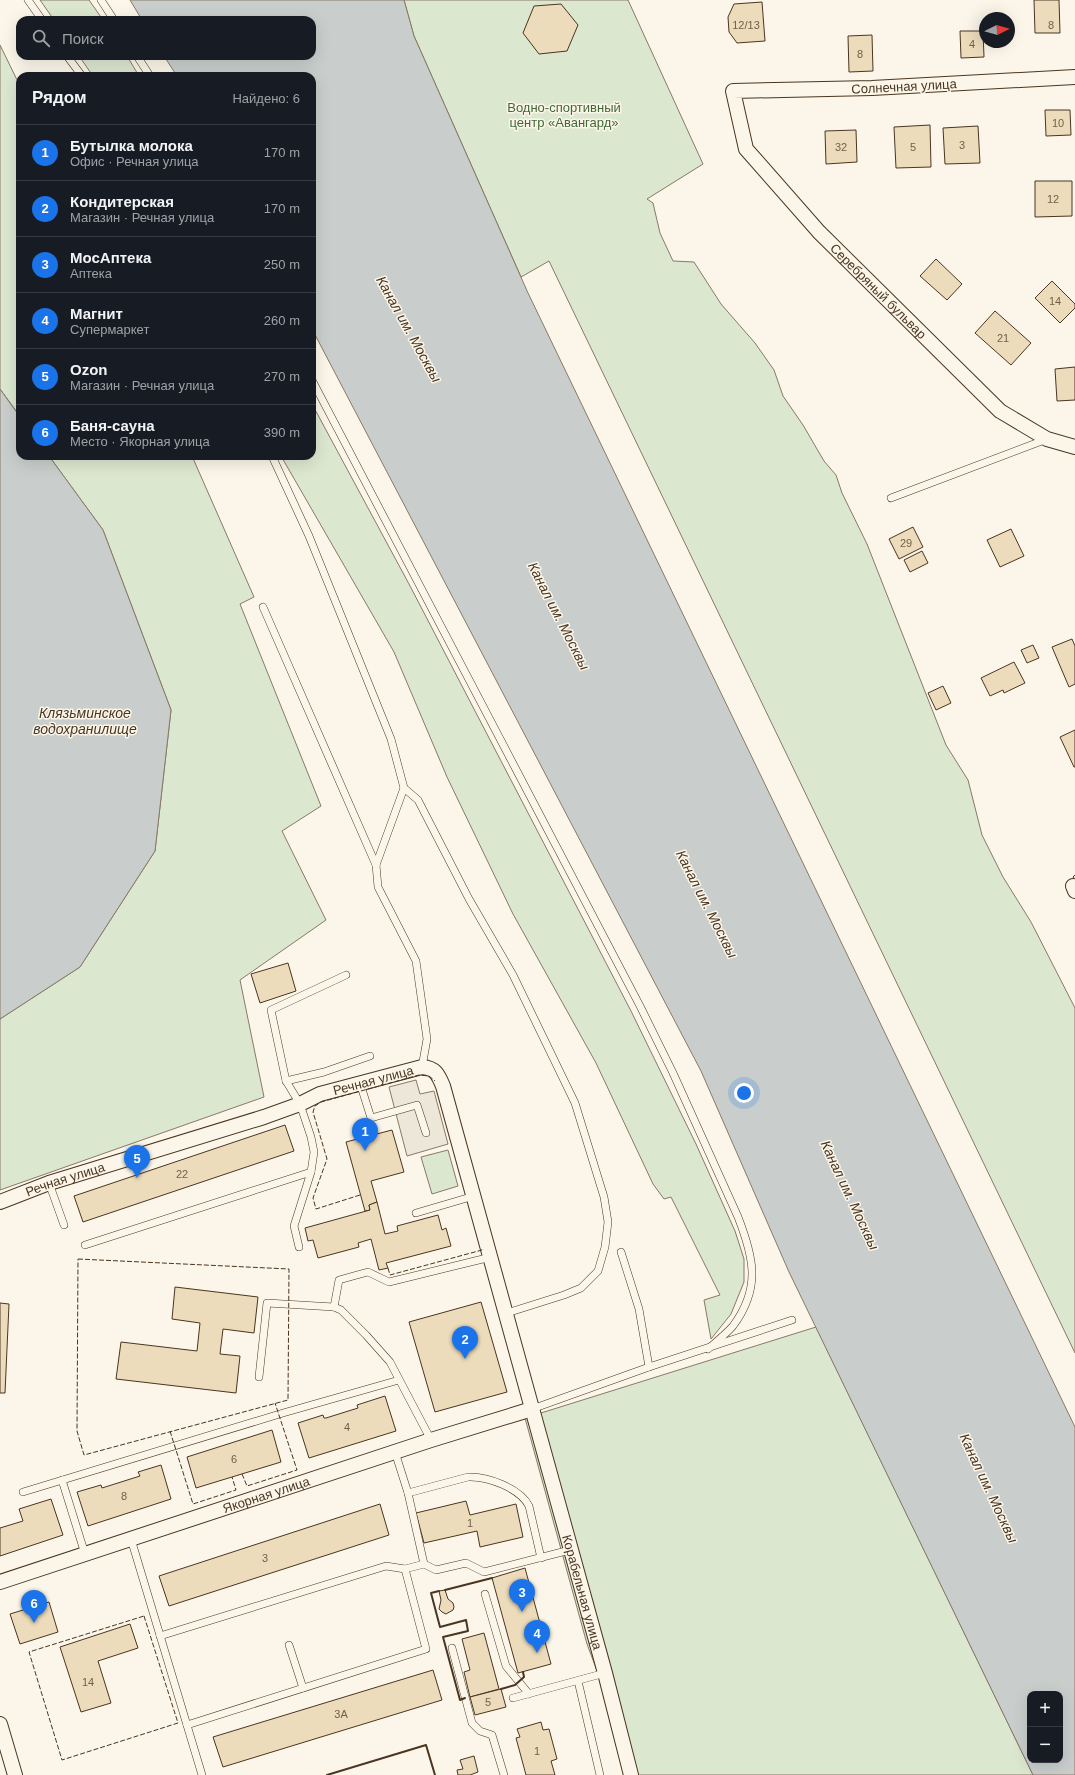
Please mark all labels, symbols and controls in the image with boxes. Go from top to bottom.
north arrow [979,12,1015,48]
search box [16,16,316,60]
house number: 12/13 [732,19,760,31]
house number: 8 [1048,19,1054,31]
icon: search [30,27,52,49]
text: Поиск [62,30,104,47]
house number: 4 [969,38,975,50]
house number: 8 [857,48,863,60]
street label: Солнечная улица [851,76,958,97]
text: Рядом [32,88,87,107]
text: Найдено: 6 [232,91,300,106]
park label: Водно-спортивный центр «Авангард» [507,100,621,130]
house number: 10 [1052,117,1064,129]
text: Бутылка молока [70,137,193,154]
house number: 3 [959,139,965,151]
house number: 32 [835,141,847,153]
house number: 5 [910,141,916,153]
text: 1 [41,145,49,160]
text: 170 m [264,145,300,160]
text: Офис · Речная улица [70,154,199,169]
text: Кондитерская [70,193,174,210]
house number: 12 [1047,193,1059,205]
text: 2 [41,201,49,216]
text: 170 m [264,201,300,216]
text: Магазин · Речная улица [70,210,214,225]
street label: Серебряный бульвар [827,241,929,342]
text: МосАптека [70,249,151,266]
text: 3 [41,257,49,272]
text: 250 m [264,257,300,272]
text: Аптека [70,266,112,281]
water label: Канал им. Москвы [373,273,445,386]
house number: 14 [1049,295,1061,307]
text: Магнит [70,305,123,322]
text: 4 [41,313,49,328]
text: 260 m [264,313,300,328]
text: Супермаркет [70,322,149,337]
house number: 21 [997,332,1009,344]
text: Ozon [70,361,108,378]
text: 5 [41,369,49,384]
text: 270 m [264,369,300,384]
text: Магазин · Речная улица [70,378,214,393]
text: Баня-сауна [70,417,155,434]
text: 6 [41,425,49,440]
text: 390 m [264,425,300,440]
text: Место · Якорная улица [70,434,210,449]
house number: 29 [900,537,912,549]
water label: Канал им. Москвы [525,559,593,673]
water label: Клязьминское водохранилище [33,705,137,737]
water label: Канал им. Москвы [673,847,741,961]
street label: Речная улица [331,1062,416,1098]
your location [734,1083,754,1103]
pin: 1 [352,1118,378,1151]
water label: Канал им. Москвы [818,1138,883,1253]
pin: 5 [124,1145,150,1178]
street label: Речная улица [23,1159,107,1199]
house number: 22 [176,1168,188,1180]
pin: 2 [452,1326,478,1359]
house number: 4 [344,1421,350,1433]
water label: Канал им. Москвы [957,1431,1022,1546]
house number: 6 [231,1453,237,1465]
street label: Якорная улица [221,1473,312,1516]
house number: 8 [121,1490,127,1502]
house number: 1 [467,1517,473,1529]
street label: Корабельная улица [559,1533,605,1652]
house number: 3 [262,1552,268,1564]
pin: 3 [509,1579,535,1612]
pin: 6 [21,1590,47,1623]
pin: 4 [524,1620,550,1653]
house number: 14 [82,1676,94,1688]
map controls [1027,1691,1063,1763]
button: + [1027,1691,1063,1727]
house number: 5 [485,1696,491,1708]
house number: 3А [334,1708,348,1720]
button: − [1027,1727,1063,1763]
house number: 1 [534,1745,540,1757]

